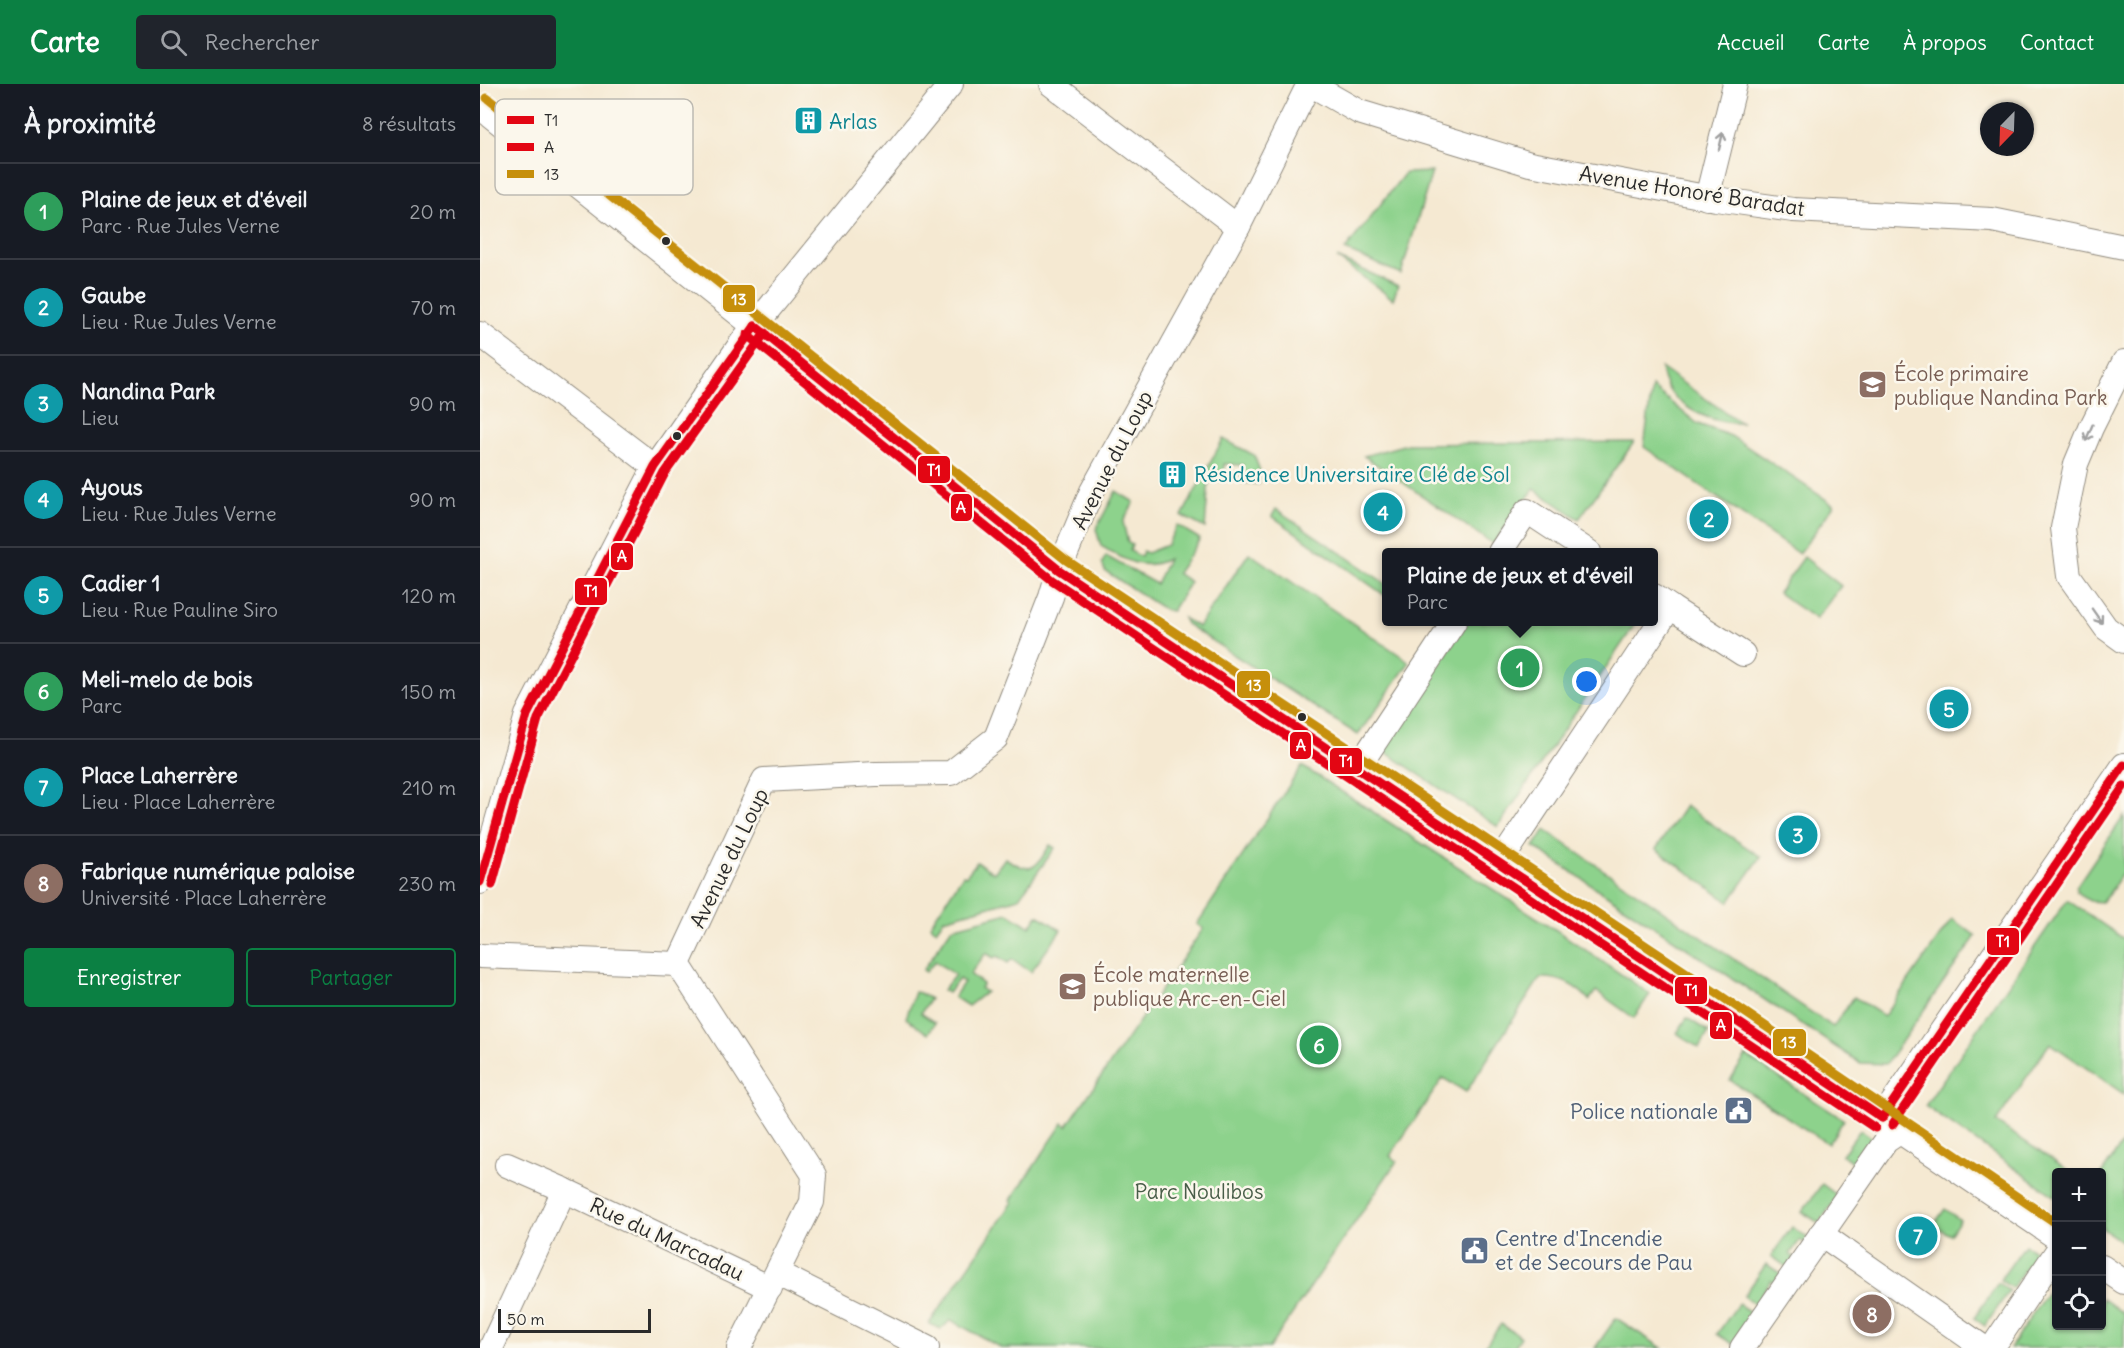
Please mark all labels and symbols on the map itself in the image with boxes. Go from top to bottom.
legend [495,99,693,195]
north arrow [1980,102,2034,156]
building icon: Arlas [792,105,824,137]
place label: Arlas [829,108,877,135]
text: T1 [544,110,558,130]
one-way arrow [1716,132,1728,151]
text: A [544,137,554,157]
street label: Avenue Honoré Baradat [1577,160,1807,222]
text: 13 [544,164,559,184]
unlabelled marker [660,235,672,247]
line badge: 13 [722,284,756,313]
text: 13 [731,289,747,309]
place label: École primaire publique Nandina Park [1894,360,2107,411]
school or university icon: École primaire publique Nandina Park [1857,369,1889,401]
street label: Avenue du Loup [1065,386,1159,534]
one-way arrow [2083,424,2094,442]
unlabelled marker [671,430,683,442]
line badge: T1 [917,455,951,484]
building icon: Résidence Universitaire Clé de Sol [1157,458,1189,490]
text: T1 [927,460,941,480]
place label: Résidence Universitaire Clé de Sol [1194,461,1510,488]
pin: 4 [1364,490,1402,534]
line badge: A [950,493,973,522]
pin: 2 [1690,496,1728,542]
text: A [956,497,966,517]
line badge: A [610,542,634,571]
text: A [617,546,627,566]
line badge: T1 [574,577,608,606]
text: T1 [584,581,598,601]
one-way arrow [2090,607,2103,623]
pin: 1 [1500,646,1540,690]
your location [1572,667,1601,696]
line badge: 13 [1236,670,1271,699]
text: 13 [1246,675,1262,695]
pin: 5 [1930,686,1968,732]
unlabelled marker [1296,711,1308,723]
line badge: A [1289,731,1312,760]
text: A [1296,735,1306,755]
line badge: T1 [1329,747,1363,775]
text: T1 [1339,751,1353,771]
street label: Avenue du Loup [684,784,774,932]
pin: 3 [1778,812,1818,858]
line badge: T1 [1986,927,2020,956]
text: T1 [1996,931,2010,951]
place label: École maternelle publique Arc-en-Ciel [1093,961,1286,1012]
school or university icon: École maternelle publique Arc-en-Ciel [1056,970,1088,1002]
line badge: T1 [1674,976,1708,1005]
text: T1 [1684,980,1698,1000]
line badge: A [1709,1011,1733,1040]
text: A [1716,1015,1726,1035]
pin: 6 [1300,1022,1338,1068]
line badge: 13 [1772,1028,1807,1057]
text: 13 [1781,1032,1797,1052]
public building icon: Police nationale [1723,1095,1755,1127]
place label: Police nationale [1570,1098,1718,1125]
park label: Parc Noulibos [1135,1178,1263,1205]
street label: Rue du Marcadau [585,1191,749,1287]
pin: 7 [1898,1214,1938,1258]
place label: Centre d'Incendie et de Secours de Pau [1495,1225,1692,1276]
public building icon: Centre d'Incendie et de Secours de Pau [1458,1234,1490,1266]
pin: 8 [1852,1292,1892,1336]
scale bar [498,1306,651,1334]

